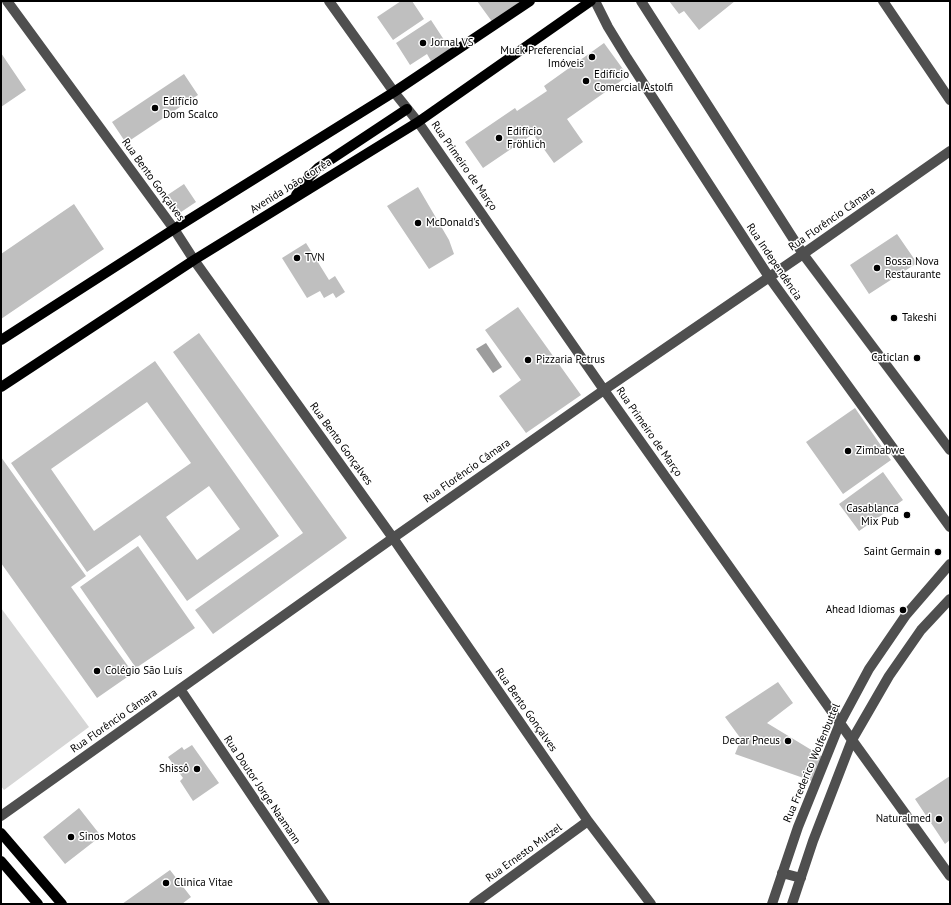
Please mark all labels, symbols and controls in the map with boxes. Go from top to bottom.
place label: Jornal VS [431,36,474,50]
marker: Jornal VS [418,38,428,48]
place label: Muck Preferencial Imóveis [500,44,584,70]
marker: Muck Preferencial Imóveis [587,52,597,62]
place label: Edifício Comercial Astolfi [594,68,673,94]
marker: Edifício Comercial Astolfi [581,76,591,86]
place label: Edifício Dom Scalco [163,95,218,121]
marker: Edifício Dom Scalco [150,103,160,113]
street label: Rua Primeiro de Março [428,119,500,213]
place label: Edifício Fröhlich [507,125,545,151]
marker: Edifício Fröhlich [494,133,504,143]
street label: Rua Bento Gonçalves [119,136,187,224]
street label: Avenida João Corrêa [248,156,334,216]
street label: Rua Florêncio Câmara [786,184,878,254]
place label: McDonald's [426,216,480,230]
marker: McDonald's [413,218,423,228]
street label: Rua Independência [743,221,805,303]
place label: TVN [305,251,325,265]
marker: TVN [292,253,302,263]
place label: Bossa Nova Restaurante [885,255,941,281]
marker: Bossa Nova Restaurante [872,263,882,273]
place label: Takeshi [902,311,937,325]
marker: Takeshi [889,313,899,323]
place label: Caticlan [871,351,909,365]
place label: Pizzaria Petrus [536,353,605,367]
marker: Caticlan [912,353,922,363]
marker: Pizzaria Petrus [523,355,533,365]
street label: Rua Primeiro de Março [613,385,685,479]
street label: Rua Bento Gonçalves [307,400,375,488]
street label: Rua Florêncio Câmara [421,436,513,506]
place label: Zimbabwe [856,444,905,458]
marker: Zimbabwe [843,446,853,456]
place label: Casablanca Mix Pub [846,502,899,528]
marker: Casablanca Mix Pub [902,510,912,520]
place label: Saint Germain [864,545,930,559]
marker: Saint Germain [933,547,943,557]
place label: Ahead Idiomas [826,603,895,617]
marker: Ahead Idiomas [898,605,908,615]
place label: Colégio São Luís [105,664,182,678]
marker: Colégio São Luís [92,666,102,676]
street label: Rua Bento Gonçalves [492,666,560,754]
street label: Rua Florêncio Câmara [68,686,160,756]
street label: Rua Frederico Wolfenbuttel [781,701,843,825]
street label: Rua Doutor Jorge Naamann [221,733,303,847]
place label: Decar Pneus [722,734,780,748]
marker: Decar Pneus [783,736,793,746]
place label: Shissô [159,762,189,776]
marker: Shissô [192,764,202,774]
place label: Naturalmed [876,812,931,826]
marker: Naturalmed [934,814,944,824]
street label: Rua Ernesto Mutzel [483,821,565,885]
place label: Sinos Motos [79,830,136,844]
marker: Sinos Motos [66,832,76,842]
place label: Clinica Vitae [174,876,233,890]
marker: Clinica Vitae [161,878,171,888]

